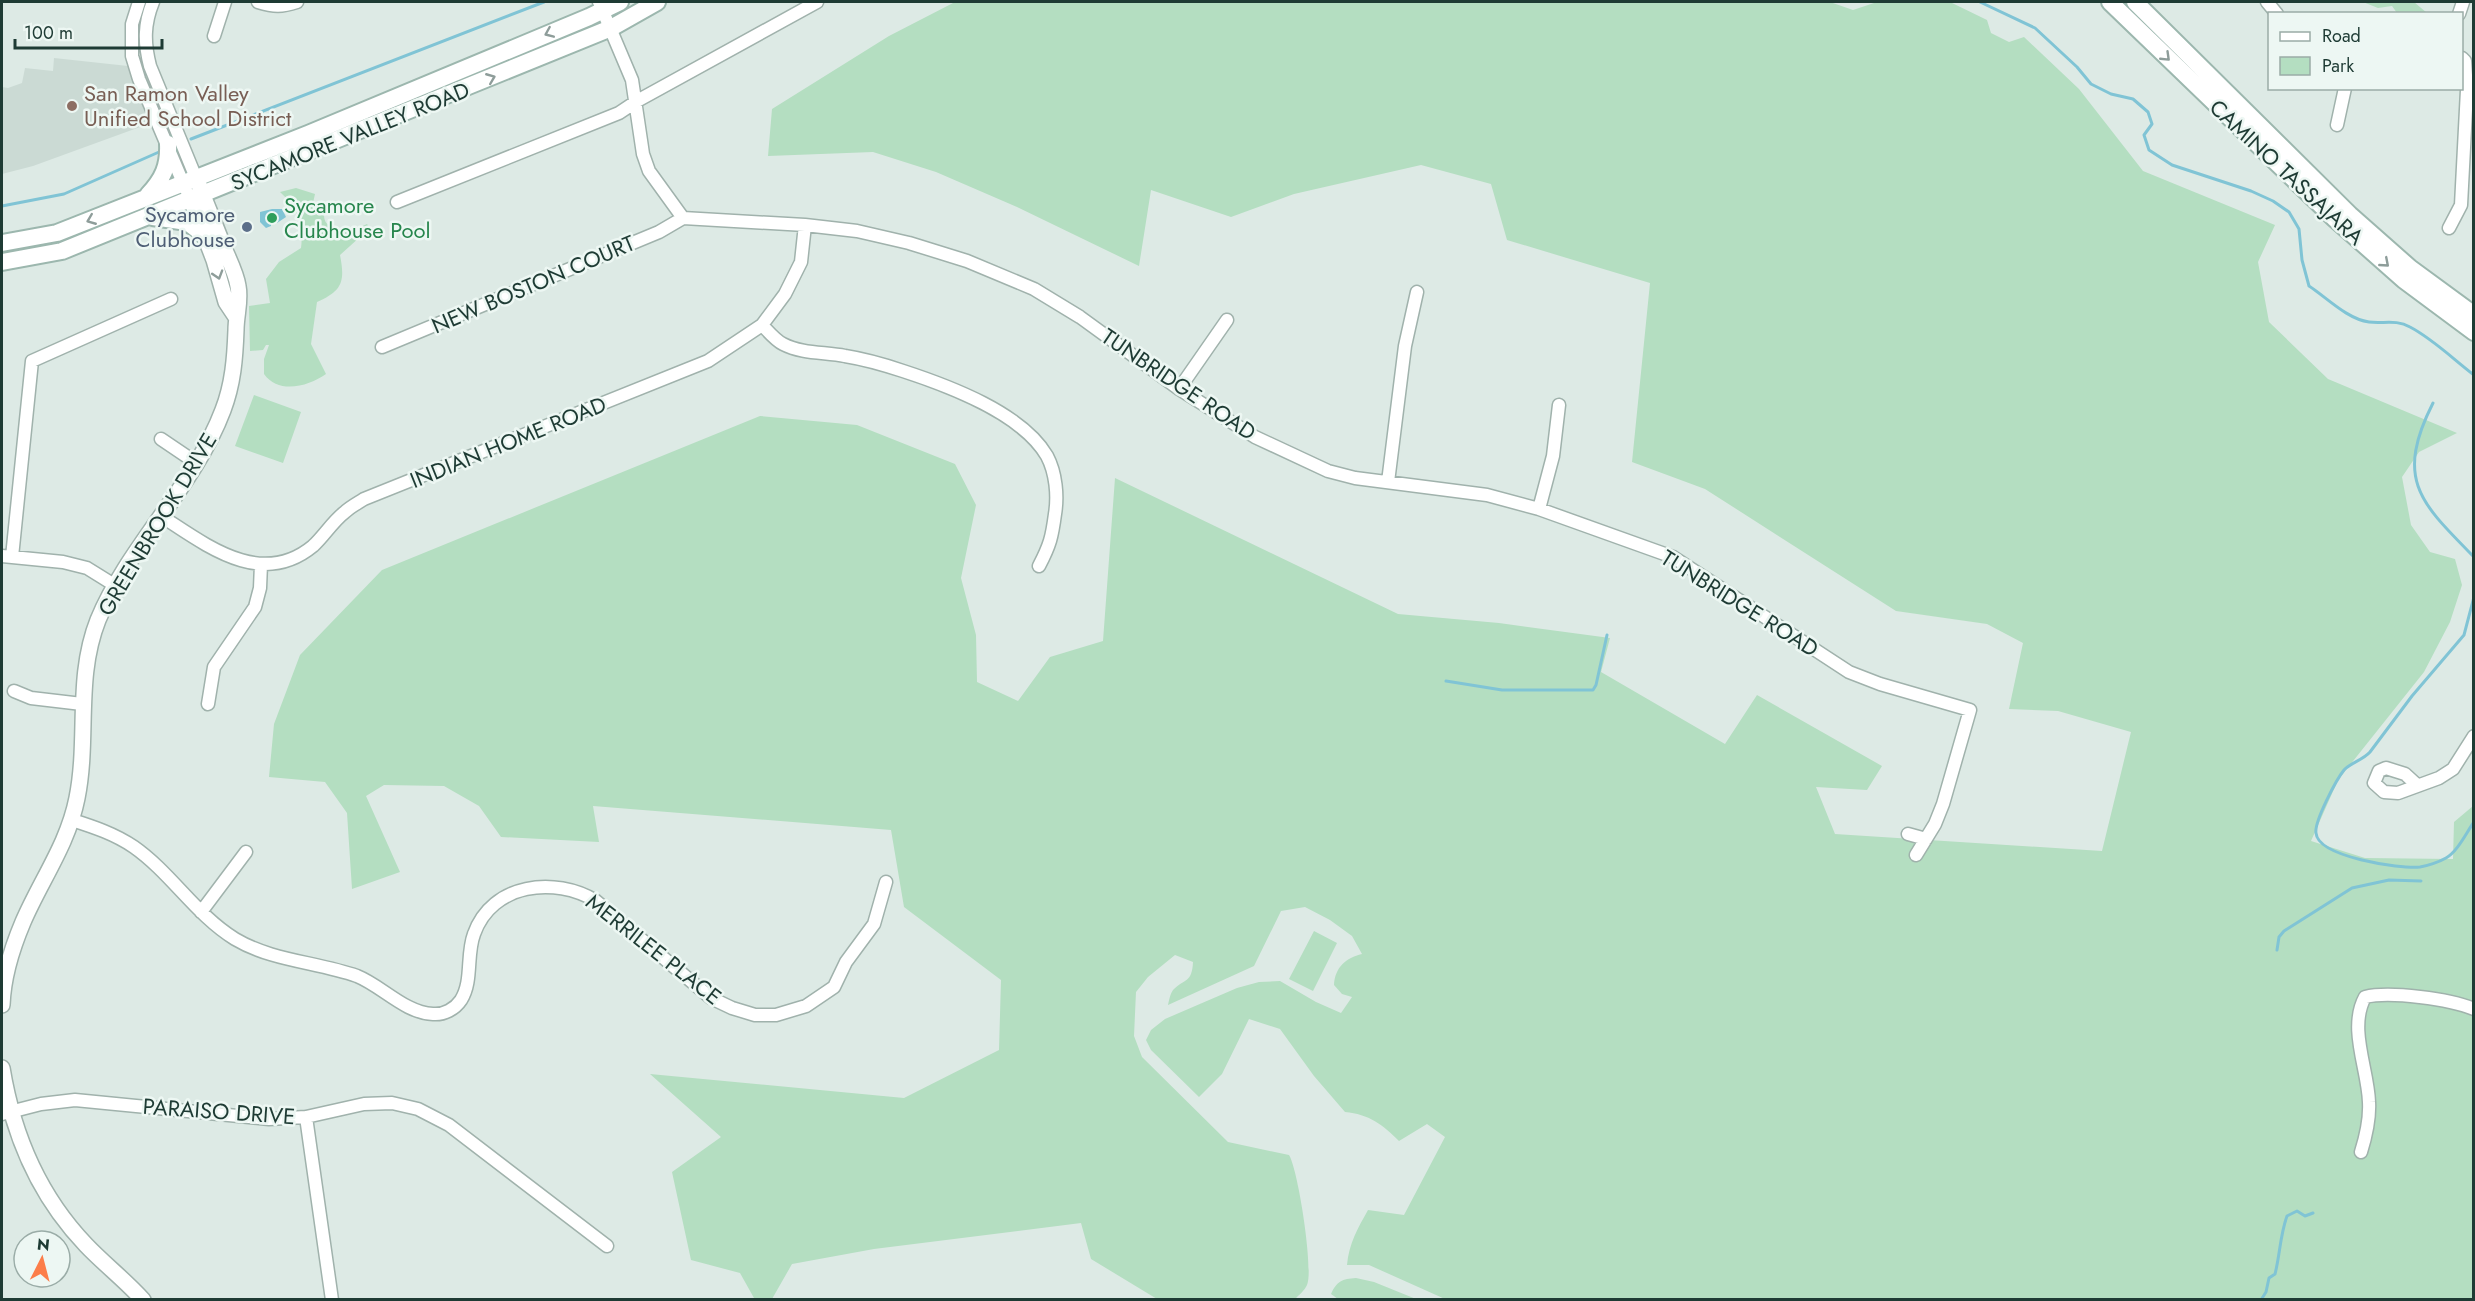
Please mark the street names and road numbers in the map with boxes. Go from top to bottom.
street label: SYCAMORE VALLEY ROAD [226,73,474,199]
street label: CAMINO TASSAJARA [2202,92,2372,253]
street label: NEW BOSTON COURT [426,226,640,341]
street label: TUNBRIDGE ROAD [1095,320,1263,448]
street label: INDIAN HOME ROAD [405,388,611,496]
street label: GREENBROOK DRIVE [90,426,224,622]
street label: TUNBRIDGE ROAD [1655,542,1825,664]
street label: MERRILEE PLACE [579,886,729,1012]
street label: PARAISO DRIVE [142,1090,296,1132]

